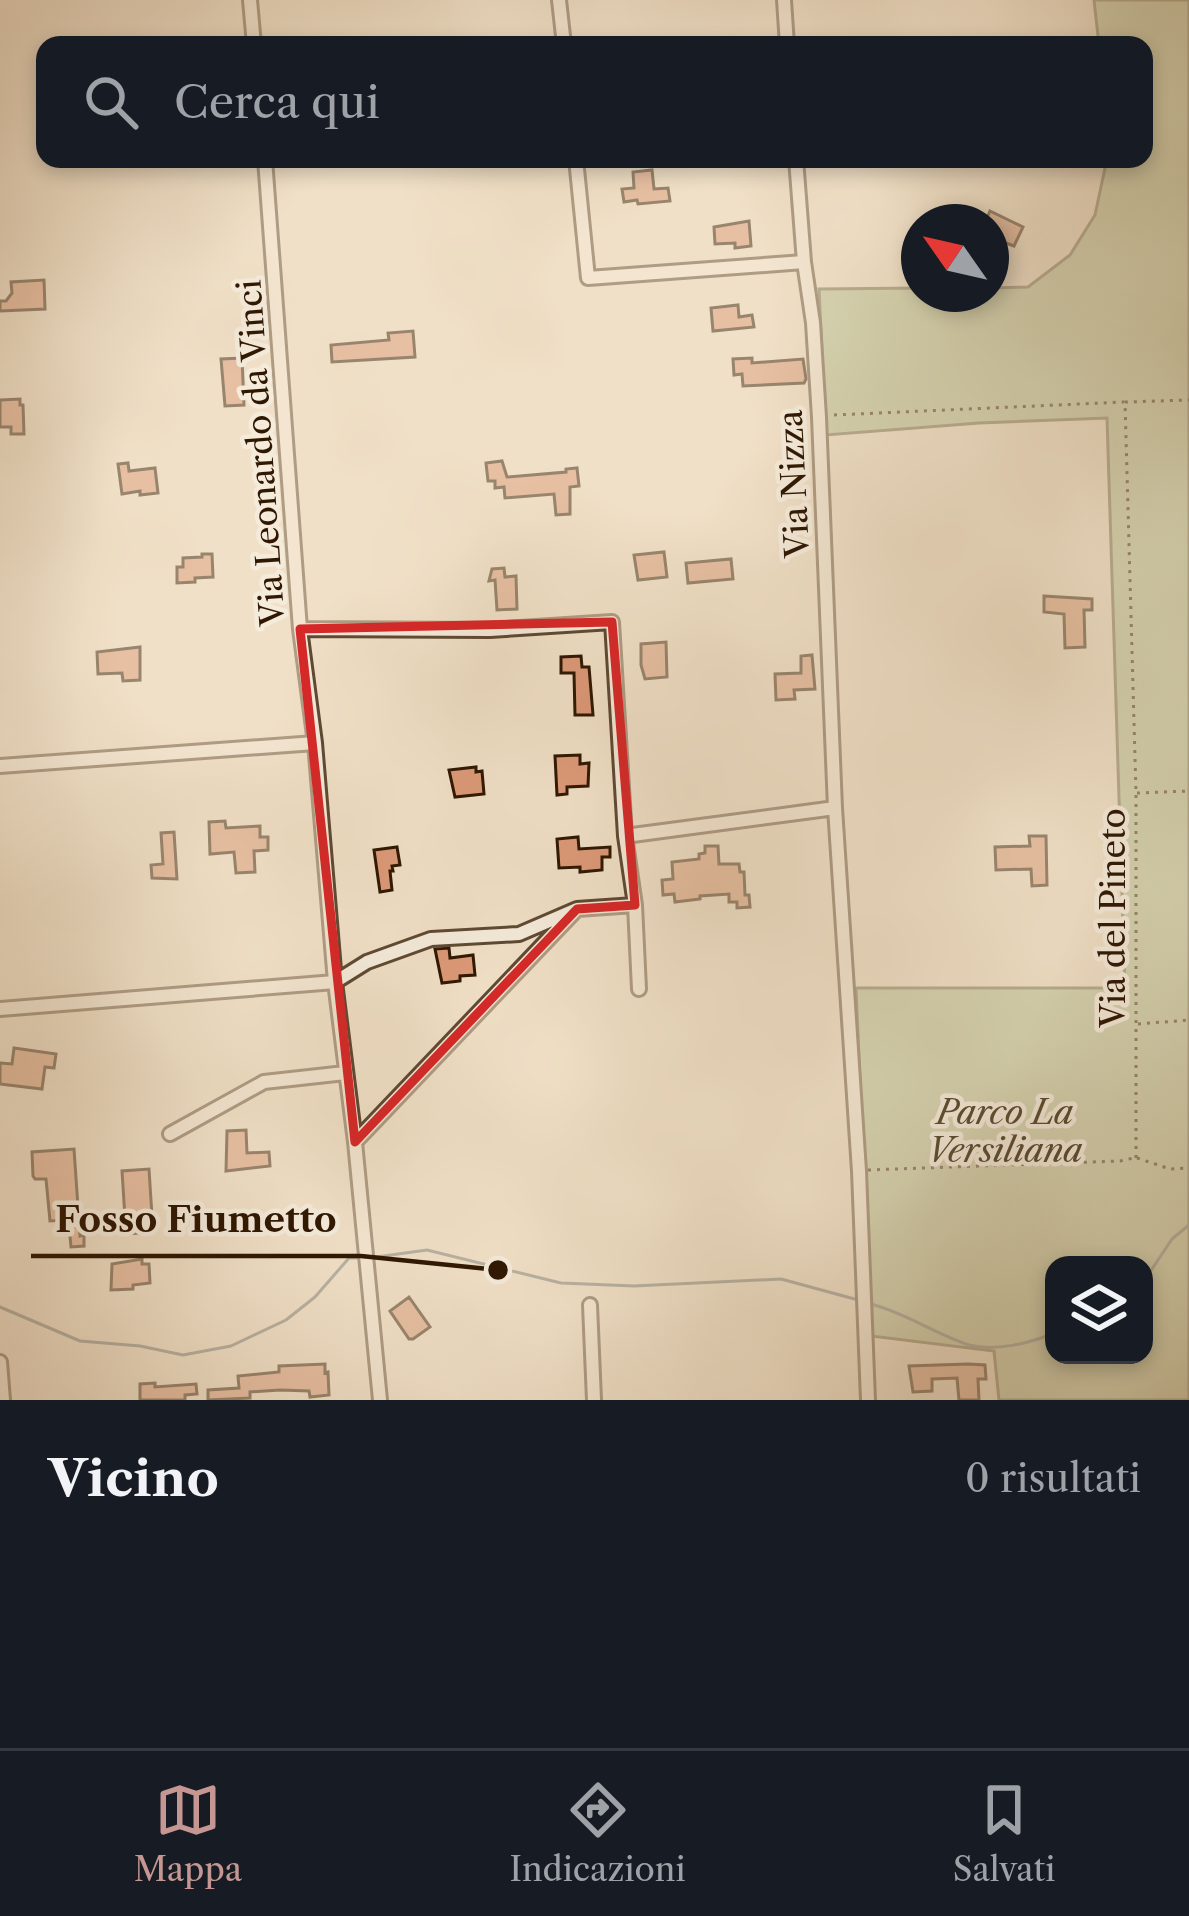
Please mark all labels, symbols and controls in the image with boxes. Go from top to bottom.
search box [36,36,1153,168]
icon: search [78,69,144,135]
text: Cerca qui [174,74,380,130]
north arrow [901,204,1009,312]
street label: Via Leonardo da Vinci [228,278,294,629]
street label: Via Nizza [770,408,818,560]
street label: Via del Pineto [1093,808,1134,1029]
park label: Parco La Versiliana [927,1092,1083,1171]
callout: Fosso Fiumetto [31,1184,361,1256]
text: Fosso Fiumetto [55,1197,337,1241]
map controls [1045,1256,1153,1364]
button: layers [1045,1256,1153,1364]
text: Vicino [48,1447,219,1509]
text: 0 risultati [965,1454,1141,1502]
tab: Mappa [134,1777,242,1890]
tab: Indicazioni [510,1777,685,1890]
tab: Salvati [953,1777,1055,1890]

